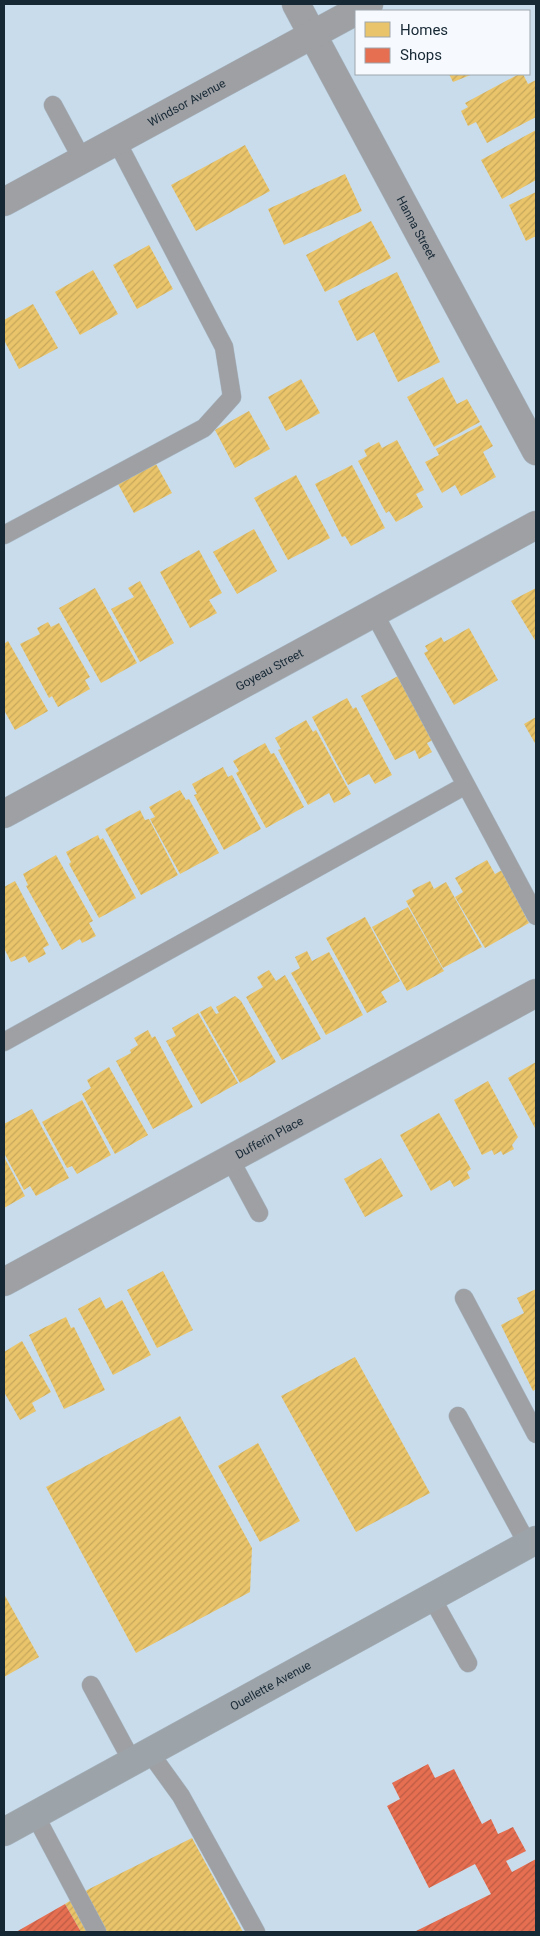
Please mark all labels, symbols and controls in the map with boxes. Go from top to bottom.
legend [355,10,530,75]
text: Homes [400,21,448,39]
text: Shops [400,46,442,64]
street label: Windsor Avenue [146,76,228,130]
street label: Hanna Street [394,194,439,262]
street label: Goyeau Street [233,646,306,694]
street label: Dufferin Place [233,1114,306,1162]
street label: Ouellette Avenue [228,1658,313,1714]

